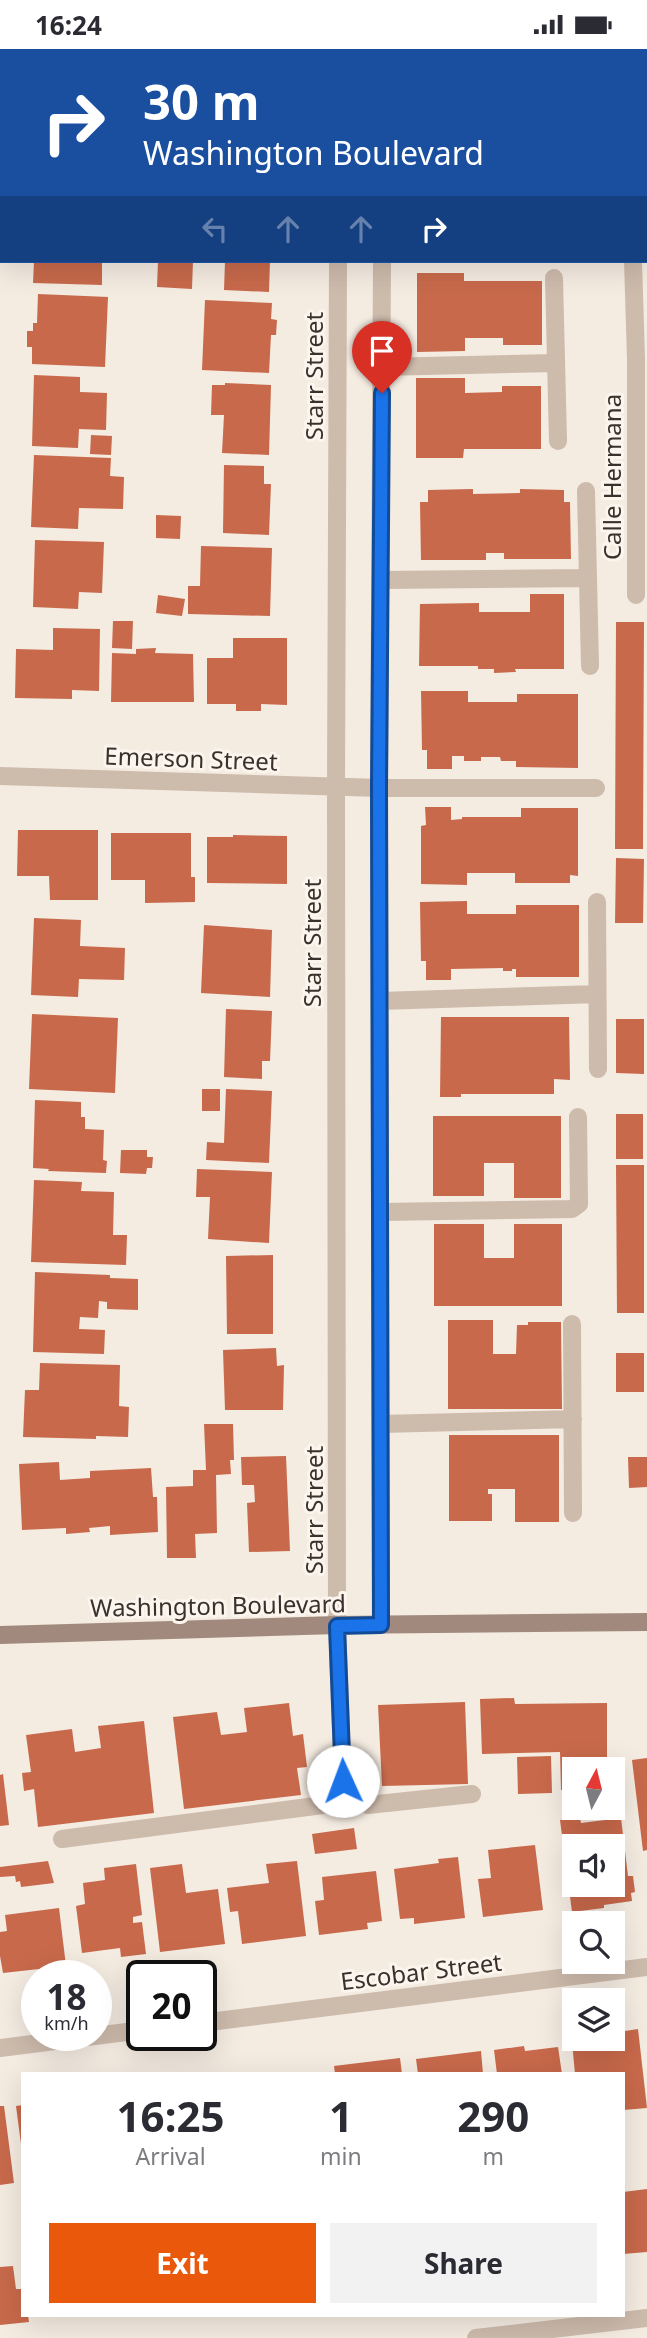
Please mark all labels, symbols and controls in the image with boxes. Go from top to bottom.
text: 16:24 [35,7,102,43]
text: 30 m [143,68,260,134]
icon: right [28,77,119,168]
text: Washington Boulevard [143,131,484,174]
icon: left [196,210,234,248]
icon: ahead [269,210,307,248]
icon: ahead [342,210,380,248]
icon: right [415,210,453,248]
street label: Starr Street [297,311,330,440]
pin [352,321,412,393]
icon: arrive [363,332,401,370]
street label: Calle Hermana [595,394,628,560]
street label: Emerson Street [104,738,279,778]
street label: Starr Street [295,878,328,1007]
street label: Starr Street [297,1445,330,1574]
street label: Washington Boulevard [90,1586,346,1624]
position arrow [306,1744,380,1818]
north arrow [562,1757,625,1820]
map controls [562,1757,625,2051]
button: sound [562,1834,625,1897]
button: search [562,1911,625,1974]
street label: Escobar Street [338,1945,504,1997]
speed limit sign: 20 [126,1960,217,2051]
text: 18 [46,1973,87,2020]
button: layers [562,1988,625,2051]
text: km/h [44,2011,89,2035]
text: 16:25 [117,2087,224,2144]
text: 1 [329,2087,353,2144]
text: 290 [457,2087,529,2144]
text: Arrival [135,2140,206,2172]
text: min [320,2140,362,2172]
text: m [483,2140,504,2172]
button: Exit [49,2223,316,2303]
button: Share [330,2223,597,2303]

